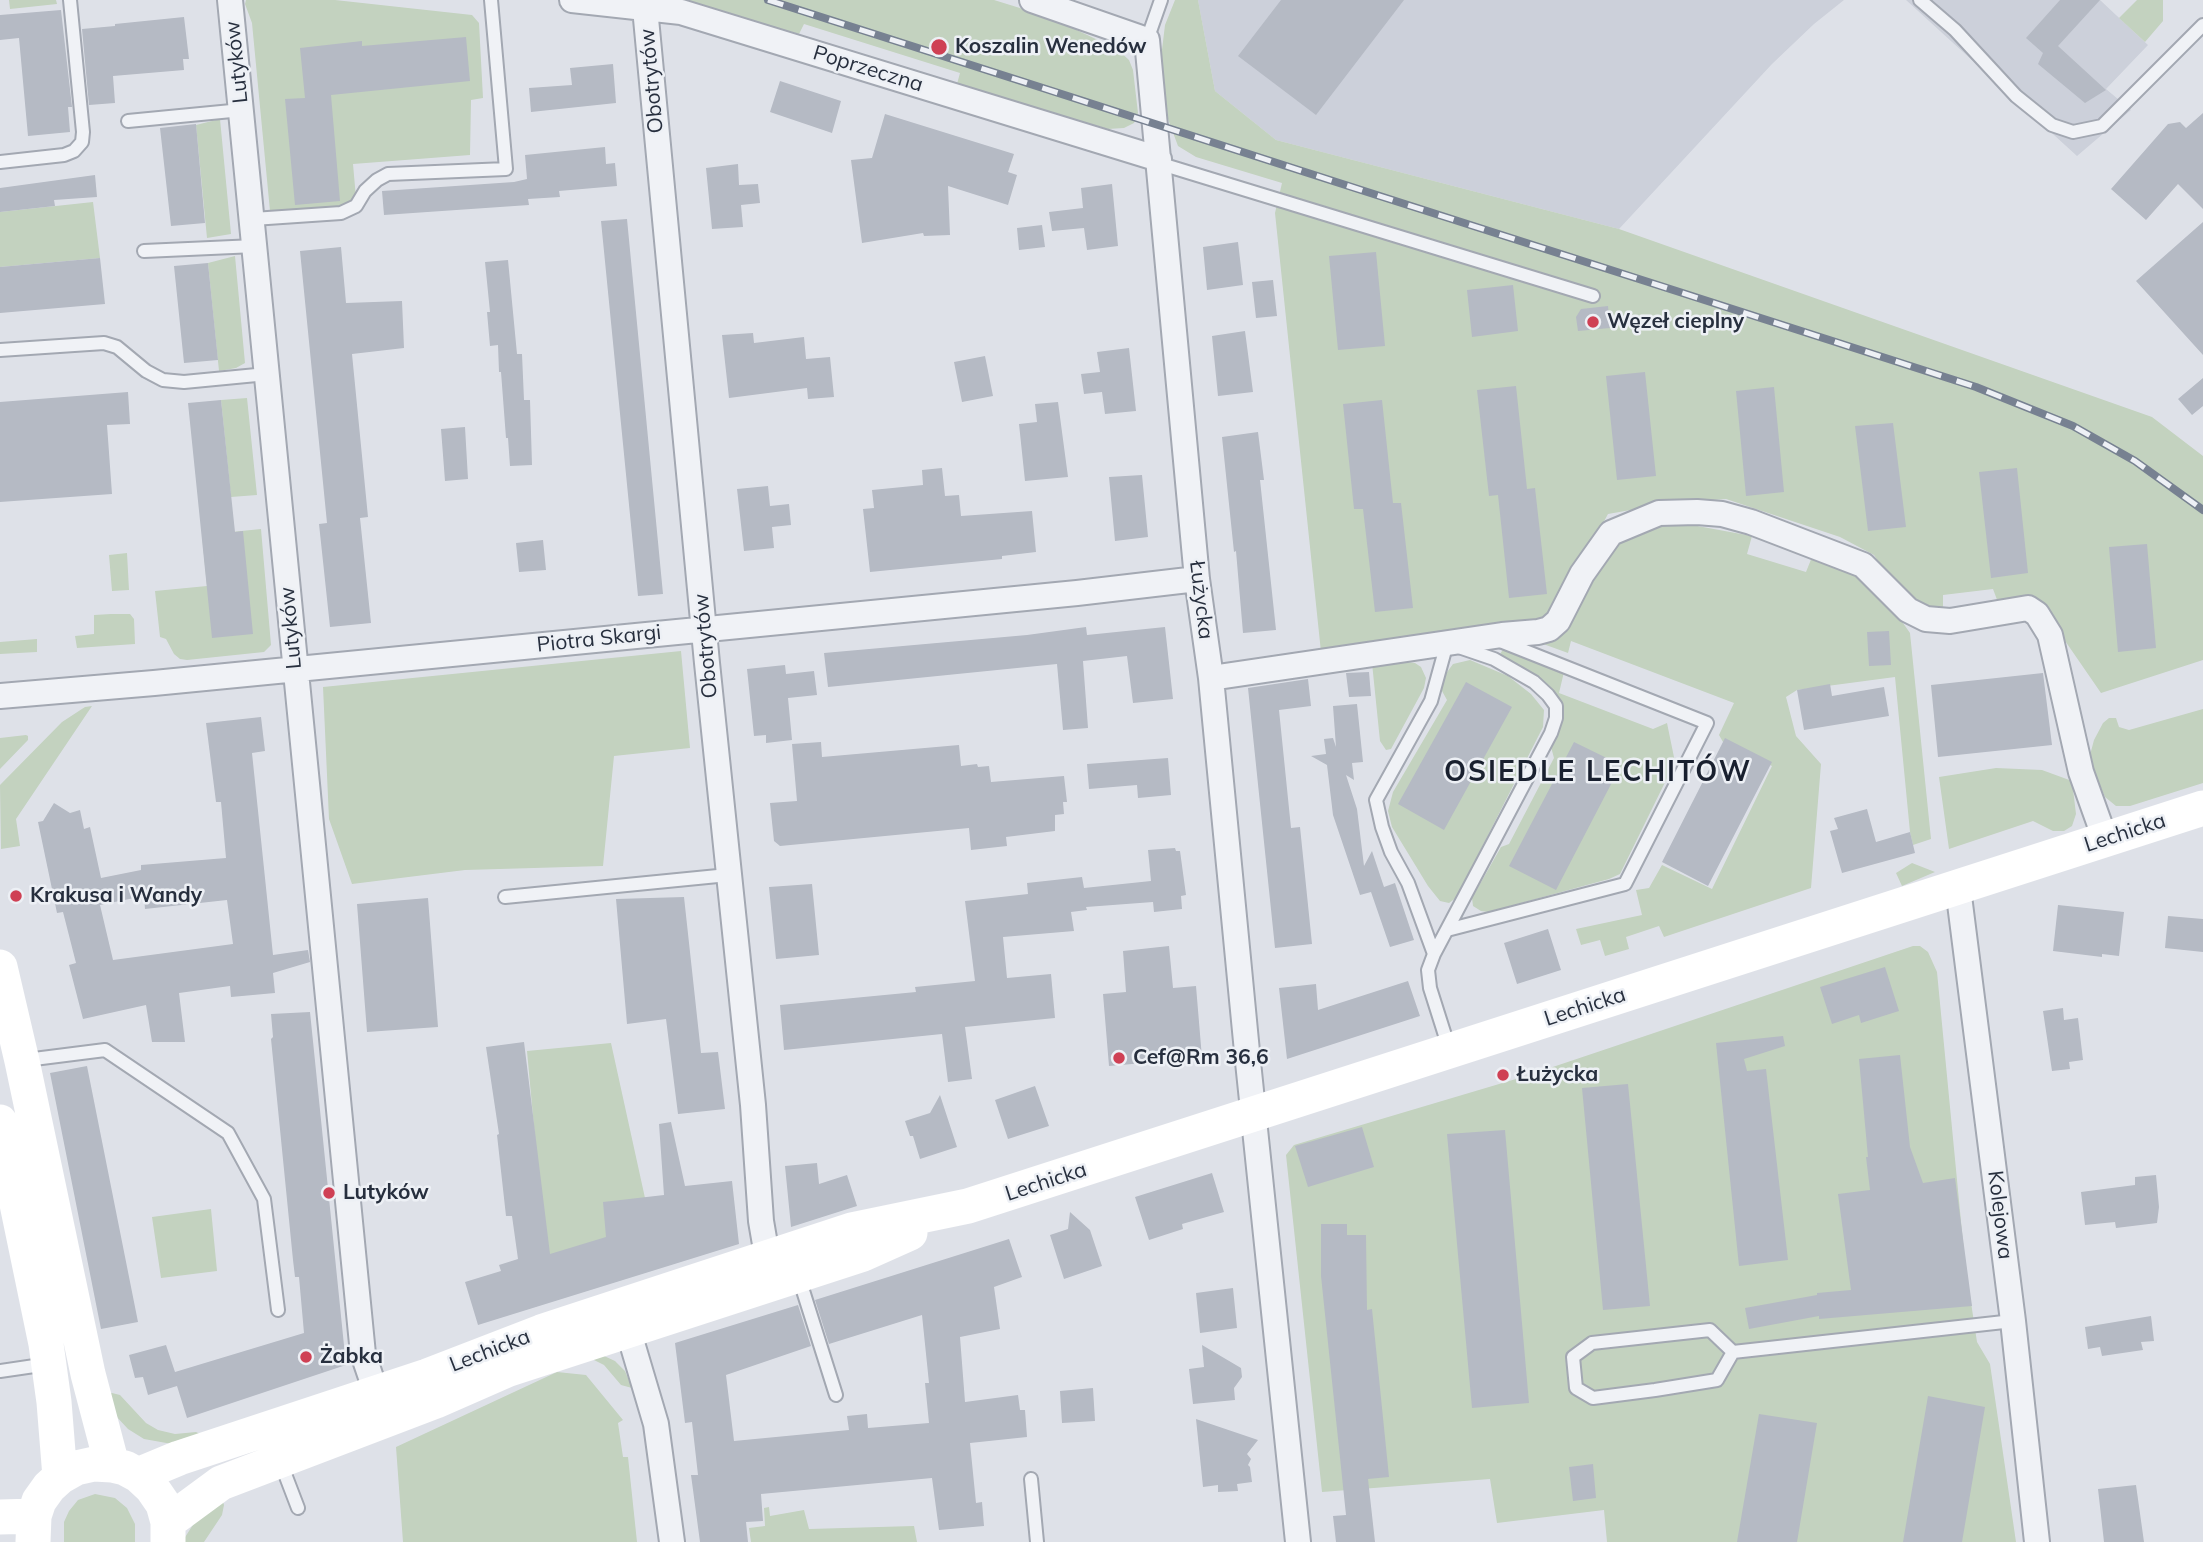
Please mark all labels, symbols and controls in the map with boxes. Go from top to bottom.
street label: Lutyków [220,20,254,104]
street label: Obotrytów [635,28,669,134]
place label: Koszalin Wenedów [955,34,1147,60]
marker: Koszalin Wenedów [929,37,949,57]
street label: Poprzeczna [810,40,926,98]
place label: Węzeł cieplny [1607,309,1744,335]
marker: Węzeł cieplny [1585,314,1601,330]
street label: Łużycka [1184,559,1218,641]
street label: Lutyków [275,586,307,670]
street label: Obotrytów [689,593,723,699]
street label: Piotra Skargi [536,620,662,658]
district label: OSIEDLE LECHITÓW [1446,756,1750,790]
street label: Lechicka [2081,808,2169,858]
place label: Krakusa i Wandy [30,883,202,909]
marker: Krakusa i Wandy [8,888,24,904]
street label: Lechicka [1541,982,1629,1032]
place label: Cef@Rm 36,6 [1133,1045,1268,1071]
marker: Cef@Rm 36,6 [1111,1050,1127,1066]
place label: Łużycka [1517,1062,1598,1088]
marker: Łużycka [1495,1067,1511,1083]
street label: Lechicka [1002,1157,1090,1207]
street label: Kolejowa [1982,1169,2018,1261]
place label: Lutyków [343,1180,429,1206]
marker: Lutyków [321,1185,337,1201]
street label: Lechicka [446,1324,534,1378]
place label: Żabka [320,1344,383,1370]
marker: Żabka [298,1349,314,1365]

